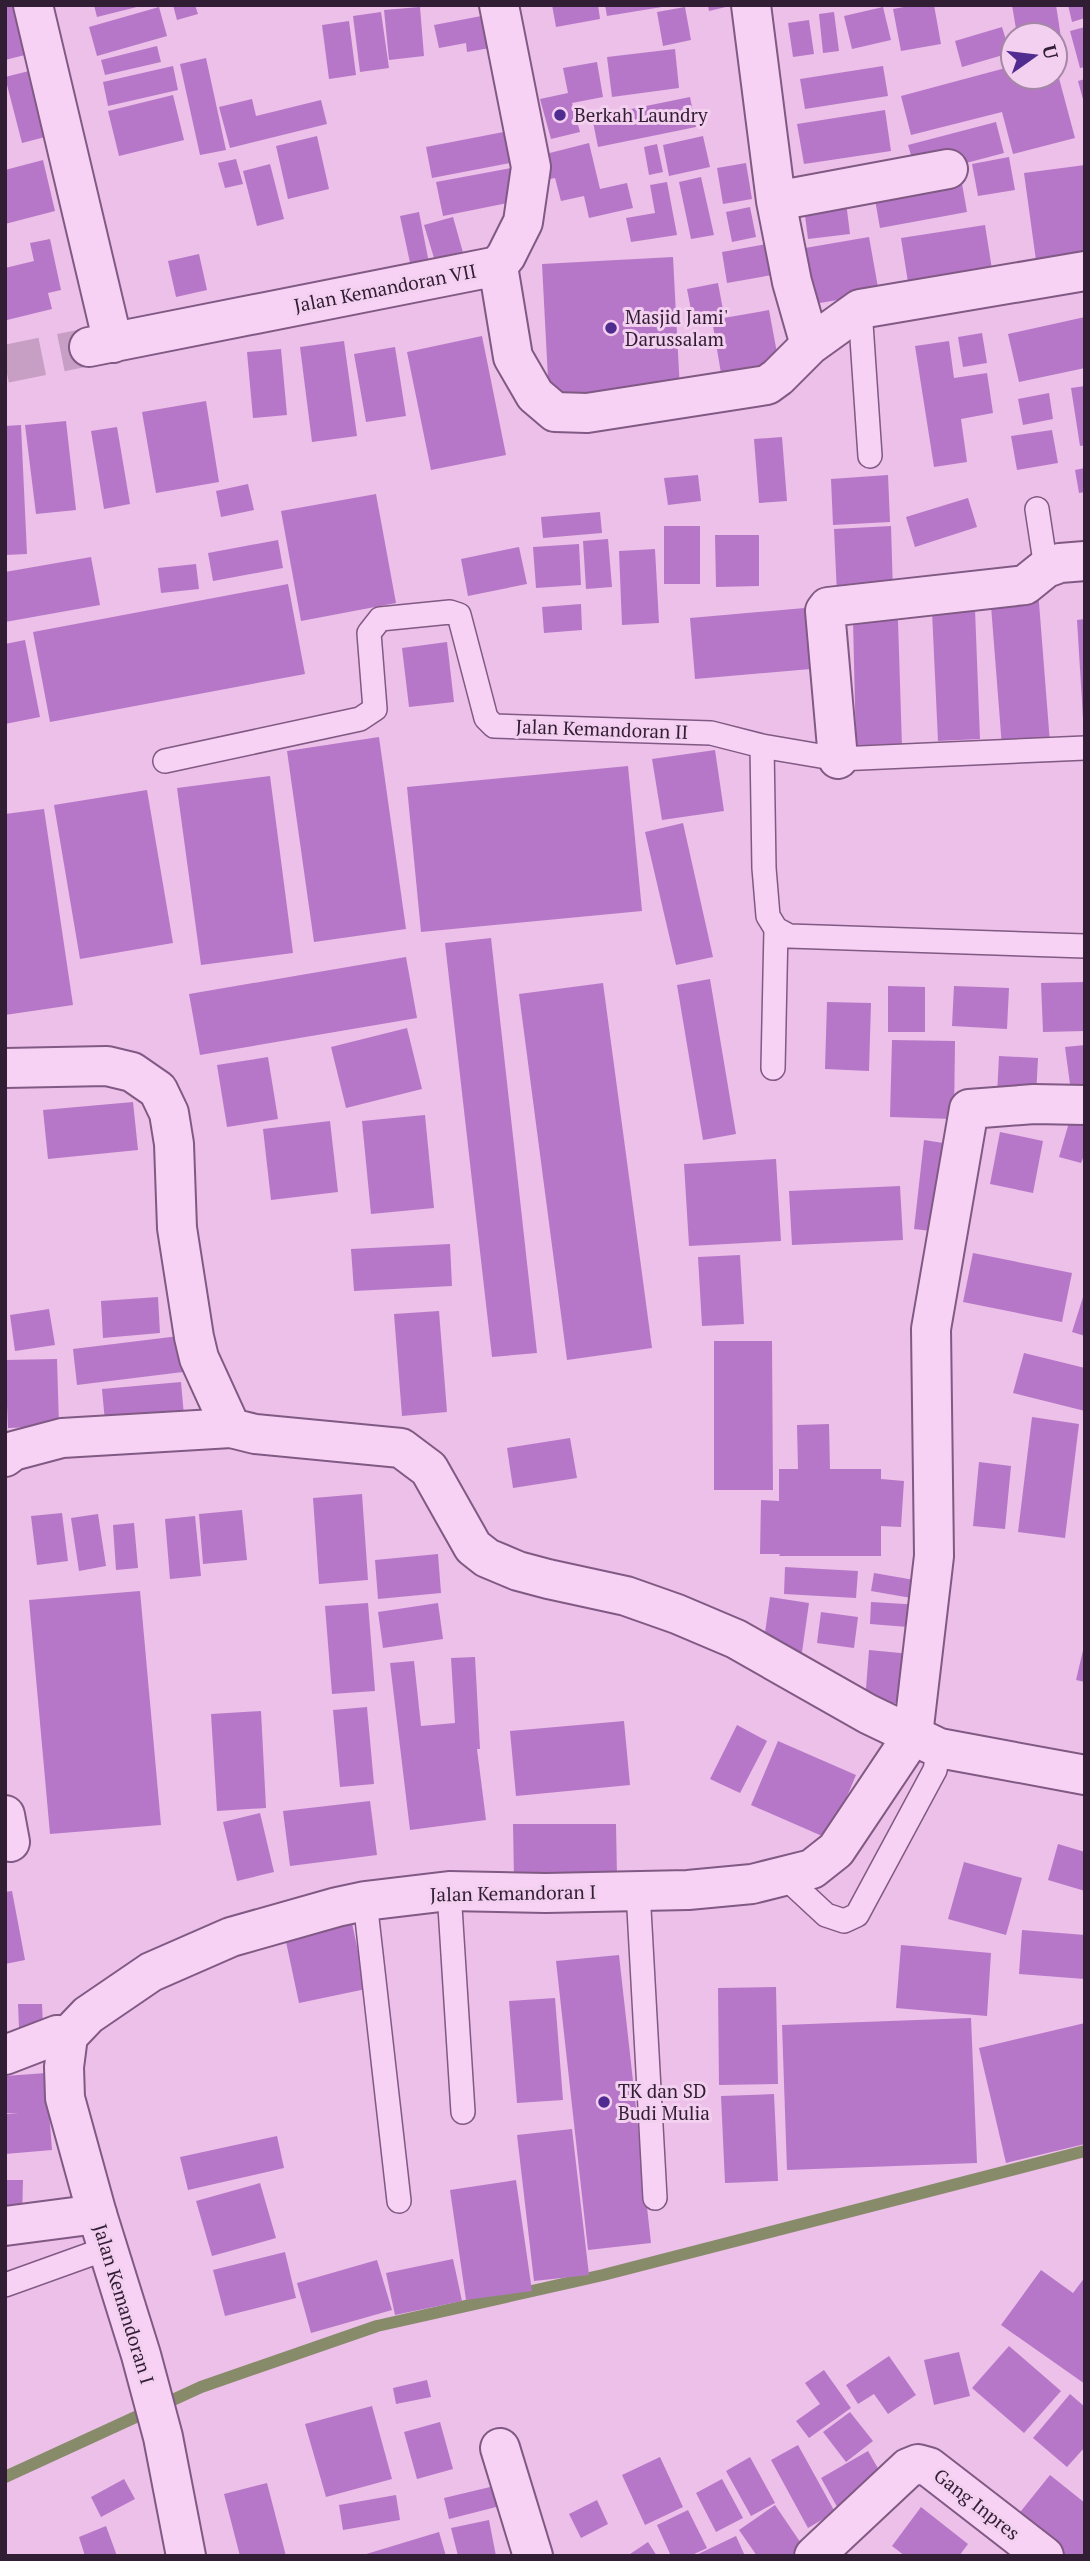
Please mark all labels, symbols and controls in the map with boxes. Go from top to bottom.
north arrow [999,21,1069,91]
text: U [1037,42,1065,62]
place label: Berkah Laundry [574,102,708,127]
marker: Berkah Laundry [552,107,568,123]
street label: Jalan Kemandoran VII [292,258,478,317]
place label: Masjid Jami' Darussalam [625,304,728,351]
marker: Masjid Jami' Darussalam [603,320,619,336]
street label: Jalan Kemandoran II [515,713,689,744]
street label: Jalan Kemandoran I [430,1879,596,1906]
place label: TK dan SD Budi Mulia [618,2078,710,2125]
marker: TK dan SD Budi Mulia [596,2094,612,2110]
street label: Jalan Kemandoran I [88,2221,161,2387]
street label: Gang Inpres [929,2462,1025,2545]

